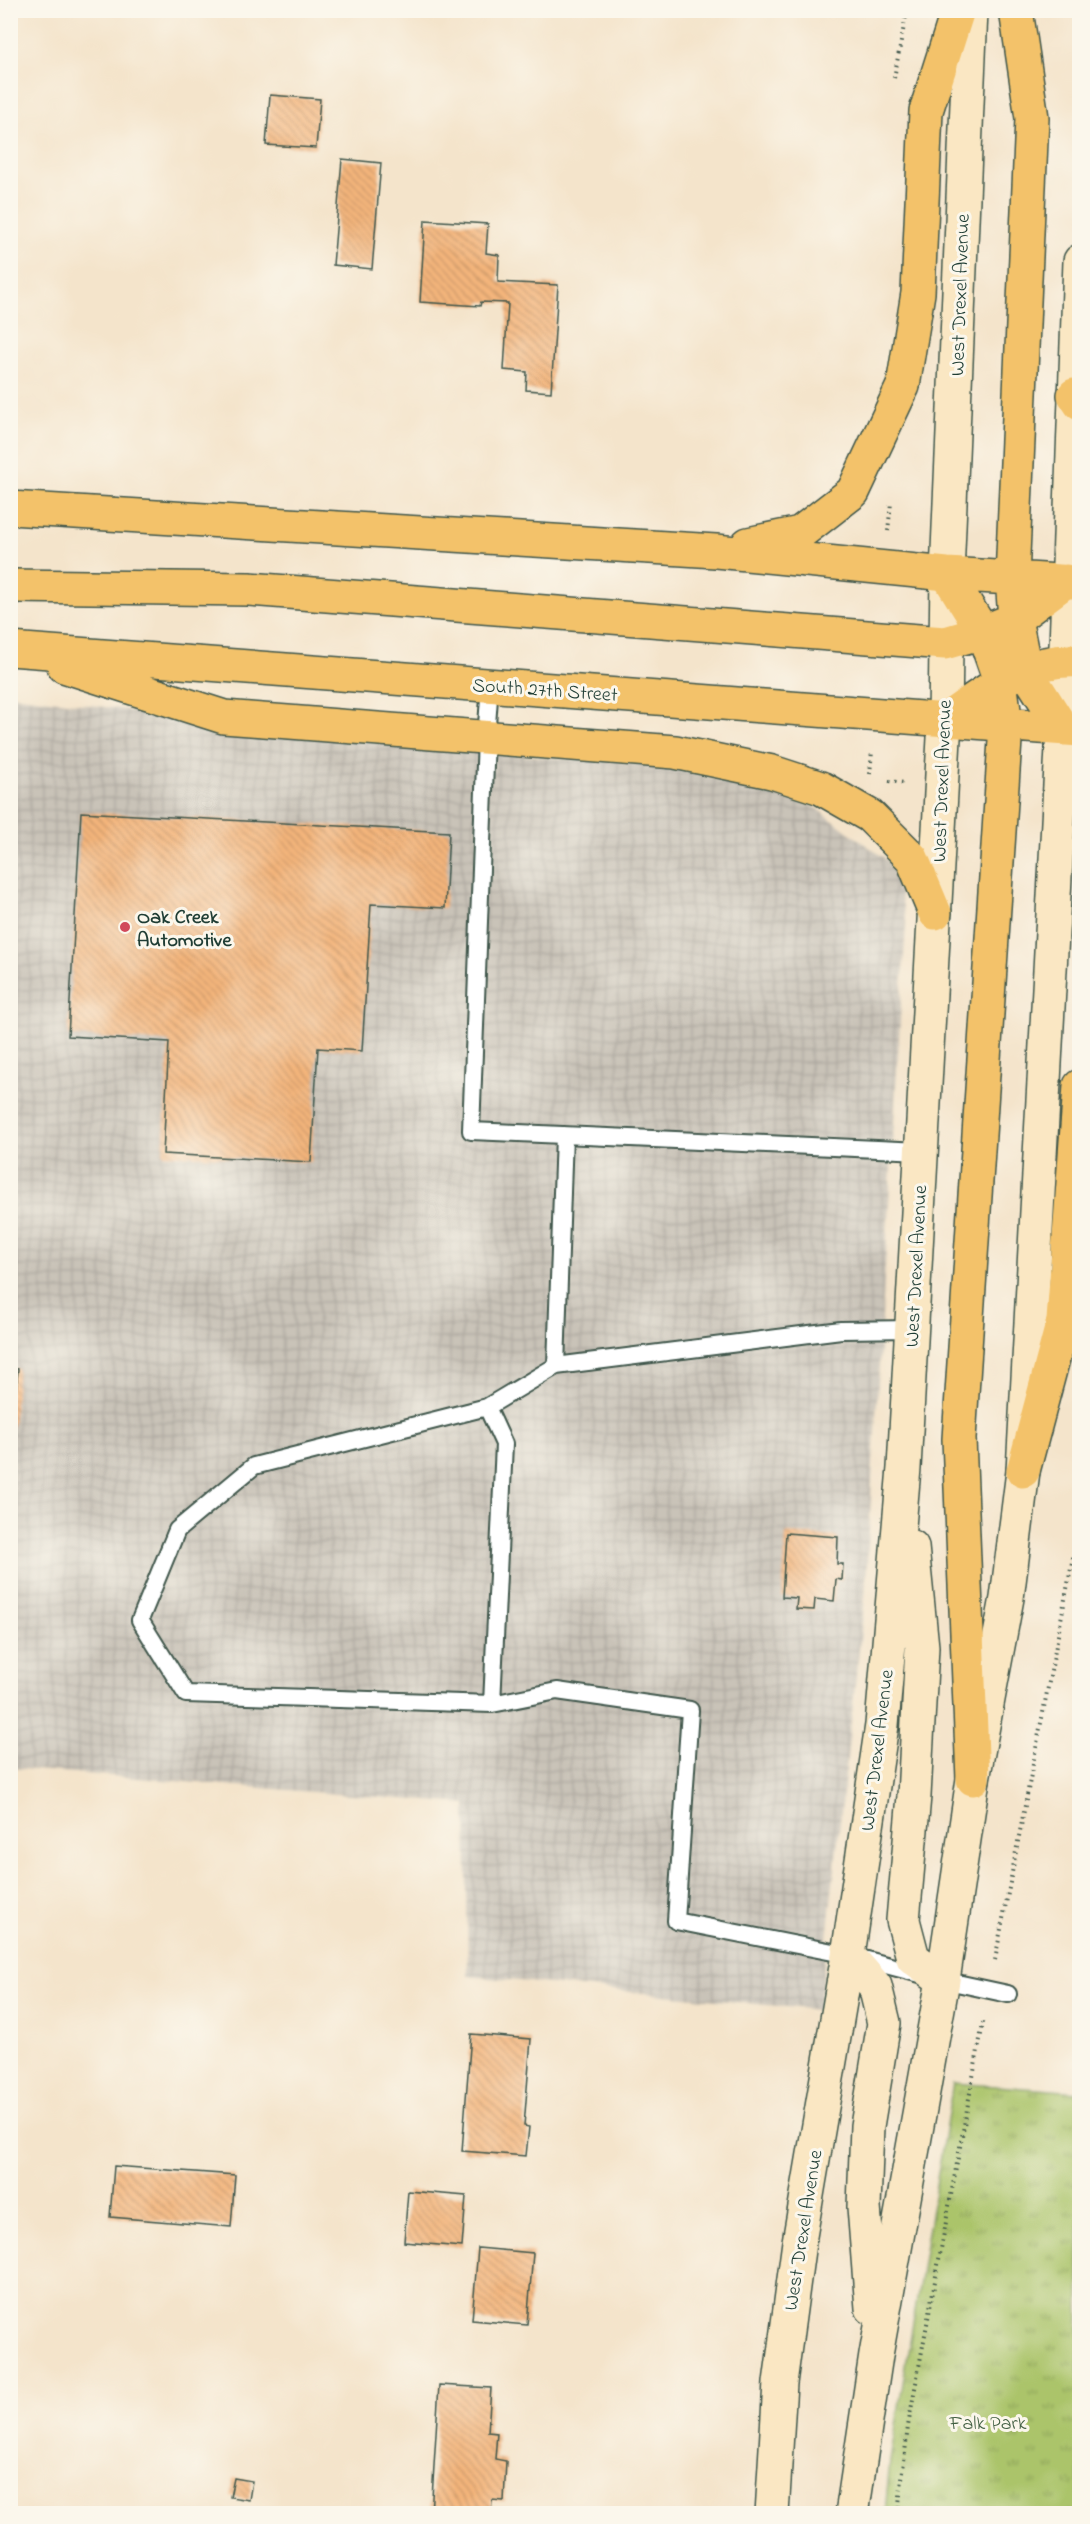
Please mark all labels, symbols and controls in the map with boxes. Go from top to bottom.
street label: West Drexel Avenue [944,213,979,377]
street label: South 27th Street [471,672,619,711]
street label: West Drexel Avenue [926,699,961,863]
place label: Oak Creek Automotive [137,904,232,956]
marker: Oak Creek Automotive [118,920,132,934]
street label: West Drexel Avenue [899,1184,936,1348]
street label: West Drexel Avenue [854,1668,903,1833]
street label: West Drexel Avenue [777,2148,831,2313]
park label: Falk Park [948,2410,1027,2439]

